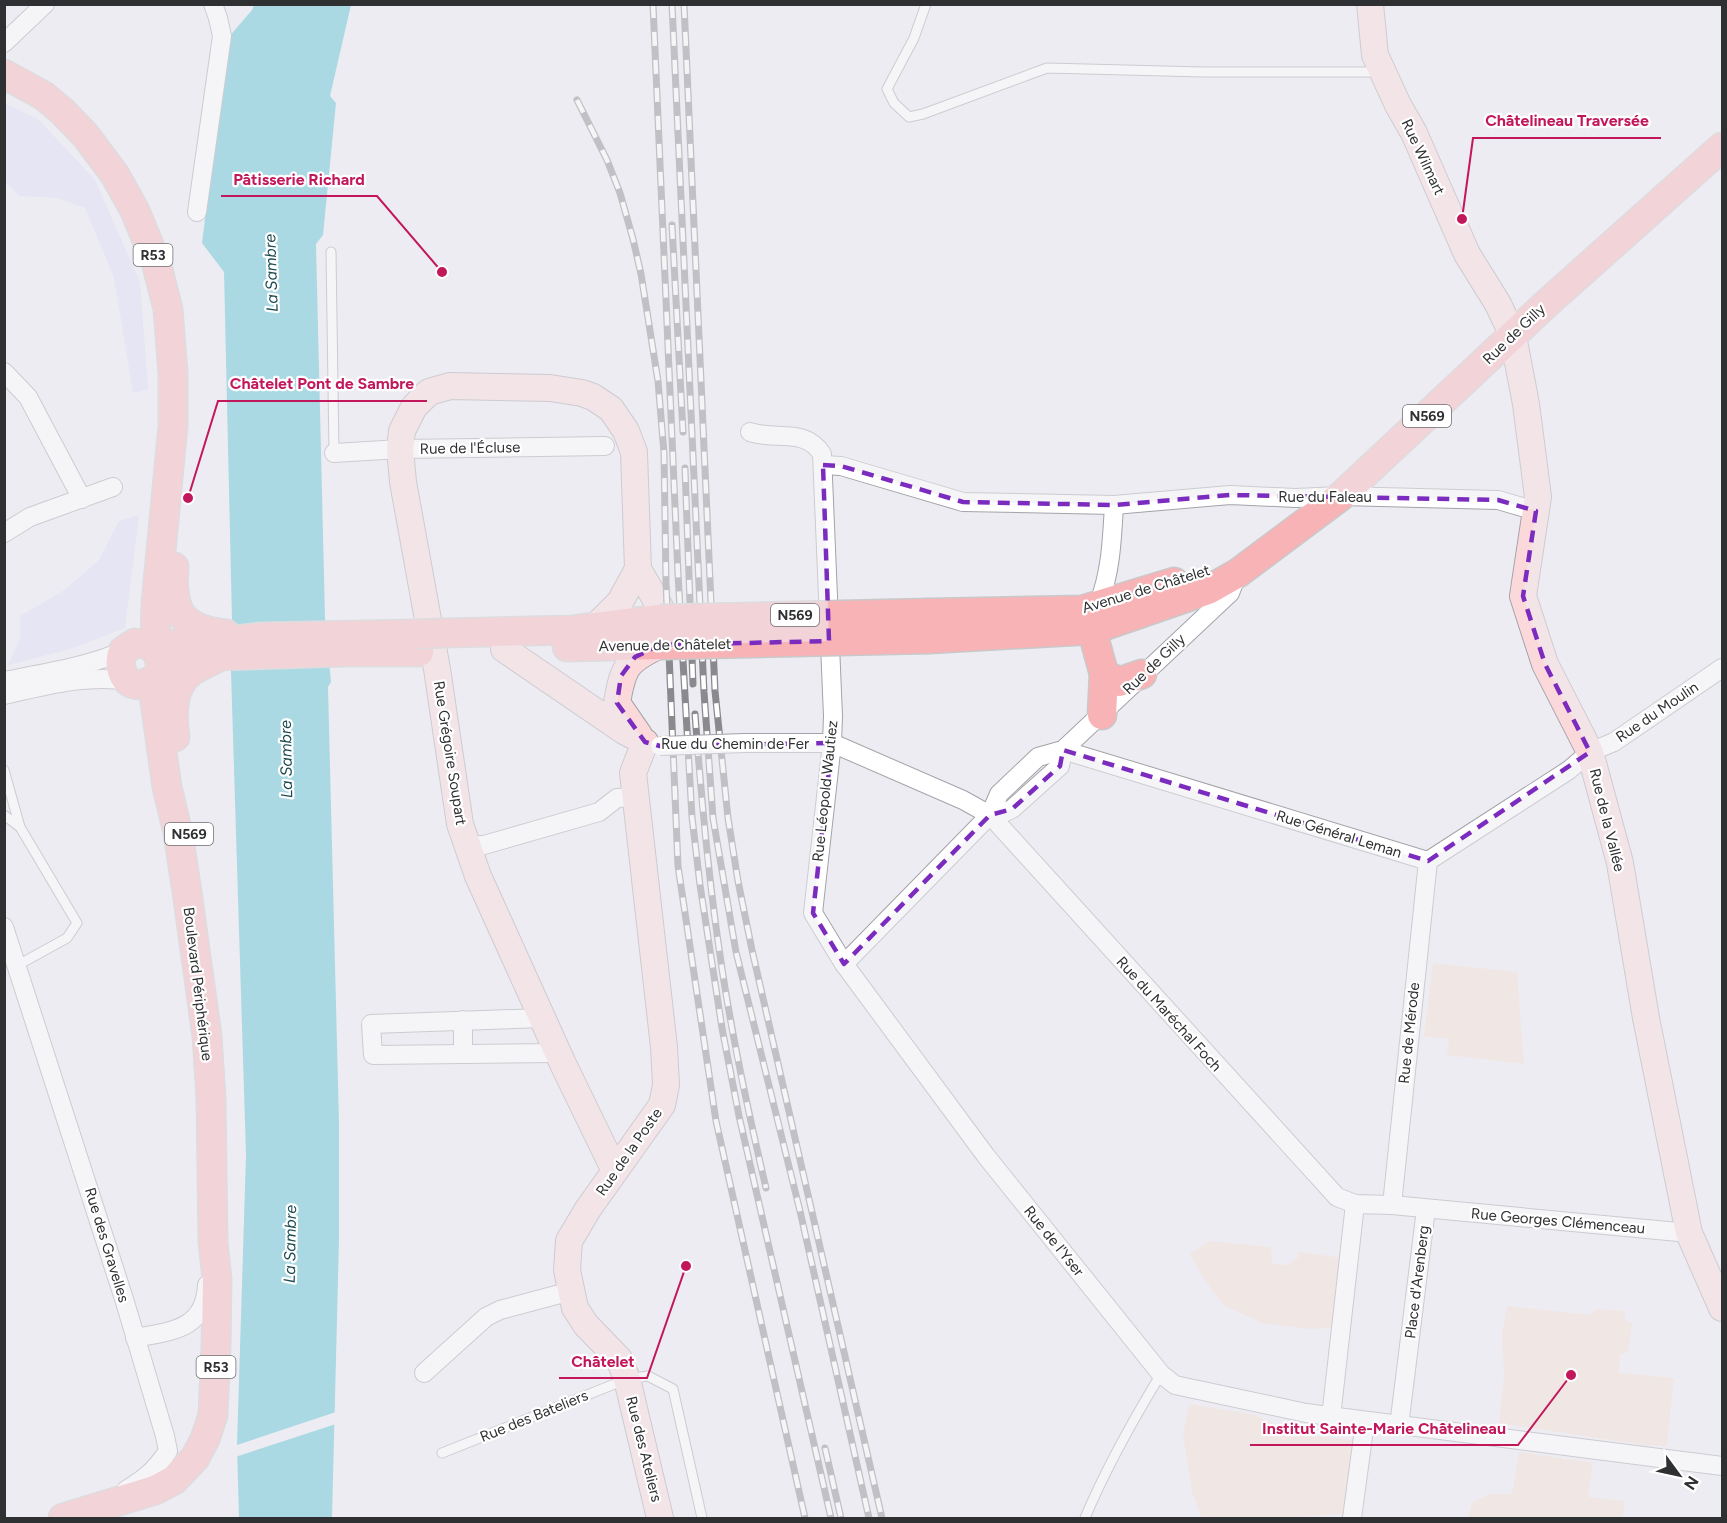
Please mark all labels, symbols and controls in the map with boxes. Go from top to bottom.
callout: Châtelineau Traversée [1473,104,1661,138]
text: Châtelineau Traversée [1485,111,1649,130]
street label: Rue Wilmart [1398,116,1449,198]
callout: Pâtisserie Richard [221,162,377,196]
text: Pâtisserie Richard [233,170,365,189]
water label: La Sambre [260,233,282,312]
road number: R53 [134,244,172,266]
street label: Rue de Gilly [1479,300,1549,368]
callout: Châtelet Pont de Sambre [218,367,427,401]
text: Châtelet Pont de Sambre [230,374,414,393]
road number: N569 [1403,405,1451,427]
street label: Rue de l'Écluse [420,438,520,458]
street label: Rue du Faleau [1278,488,1372,506]
street label: Avenue de Châtelet [1080,561,1213,617]
road number: N569 [771,604,819,626]
street label: Rue de Gilly [1119,630,1189,698]
street label: Avenue de Châtelet [598,635,732,655]
street label: Rue du Moulin [1612,678,1702,746]
street label: Rue Grégoire Soupart [430,680,470,827]
street label: Rue Léopold Wautiez [809,719,841,863]
water label: La Sambre [276,720,296,798]
street label: Rue du Chemin de Fer [661,735,809,753]
street label: Rue de la Vallée [1586,767,1628,873]
street label: Rue Général Leman [1274,806,1404,862]
road number: N569 [165,823,213,845]
street label: Boulevard Périphérique [180,906,216,1062]
street label: Rue du Maréchal Foch [1113,953,1225,1075]
street label: Rue de Mérode [1395,981,1423,1085]
street label: Rue de la Poste [592,1105,666,1199]
street label: Rue des Gravelles [81,1185,133,1305]
street label: Rue de l'Yser [1020,1202,1088,1280]
street label: Rue Georges Clémenceau [1470,1204,1646,1238]
water label: La Sambre [280,1205,300,1283]
street label: Place d'Arenberg [1401,1224,1433,1340]
callout: Châtelet [559,1344,647,1378]
text: Châtelet [571,1352,635,1371]
road number: R53 [196,1356,236,1378]
street label: Rue des Bateliers [477,1386,591,1446]
street label: Rue des Ateliers [622,1394,666,1504]
callout: Institut Sainte-Marie Châtelineau [1250,1411,1518,1445]
text: Institut Sainte-Marie Châtelineau [1262,1419,1506,1438]
north arrow [1649,1445,1709,1505]
text: N [1680,1473,1702,1493]

